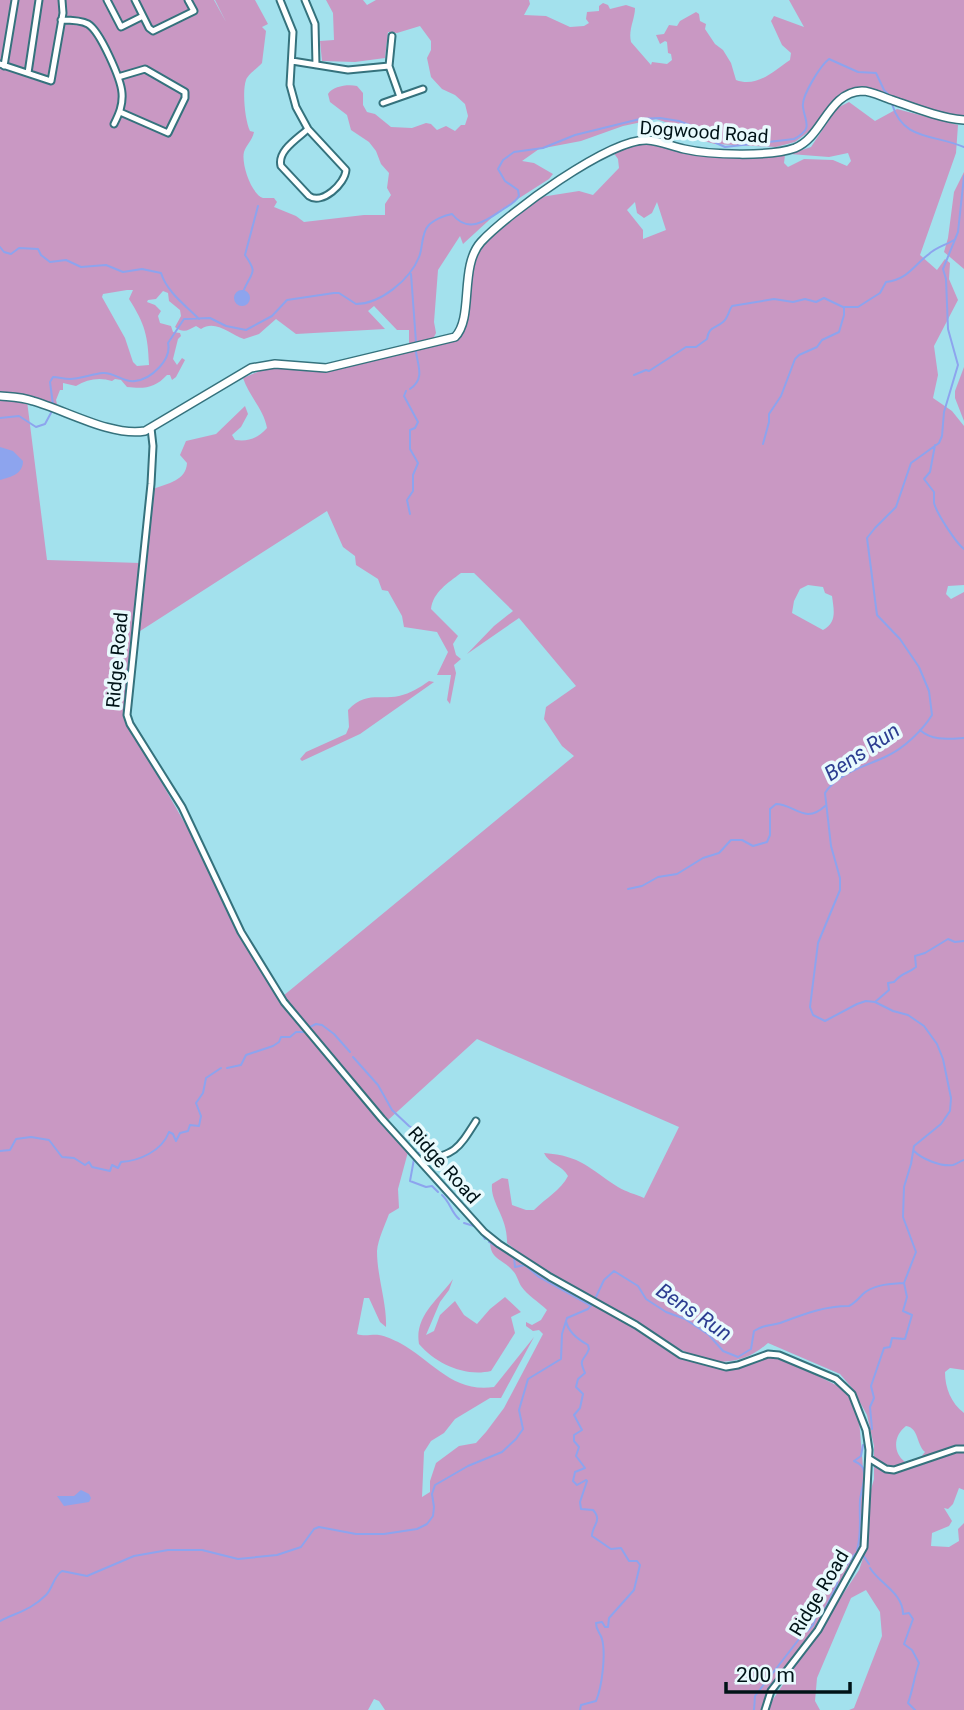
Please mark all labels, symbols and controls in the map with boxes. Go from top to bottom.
street label: Dogwood Road [639,116,769,148]
street label: Ridge Road [101,611,133,709]
water label: Bens Run [820,718,904,786]
street label: Ridge Road [403,1122,485,1208]
water label: Bens Run [652,1278,736,1346]
street label: Ridge Road [784,1546,854,1640]
scale bar [726,1650,850,1694]
text: 200 m [736,1663,795,1687]

